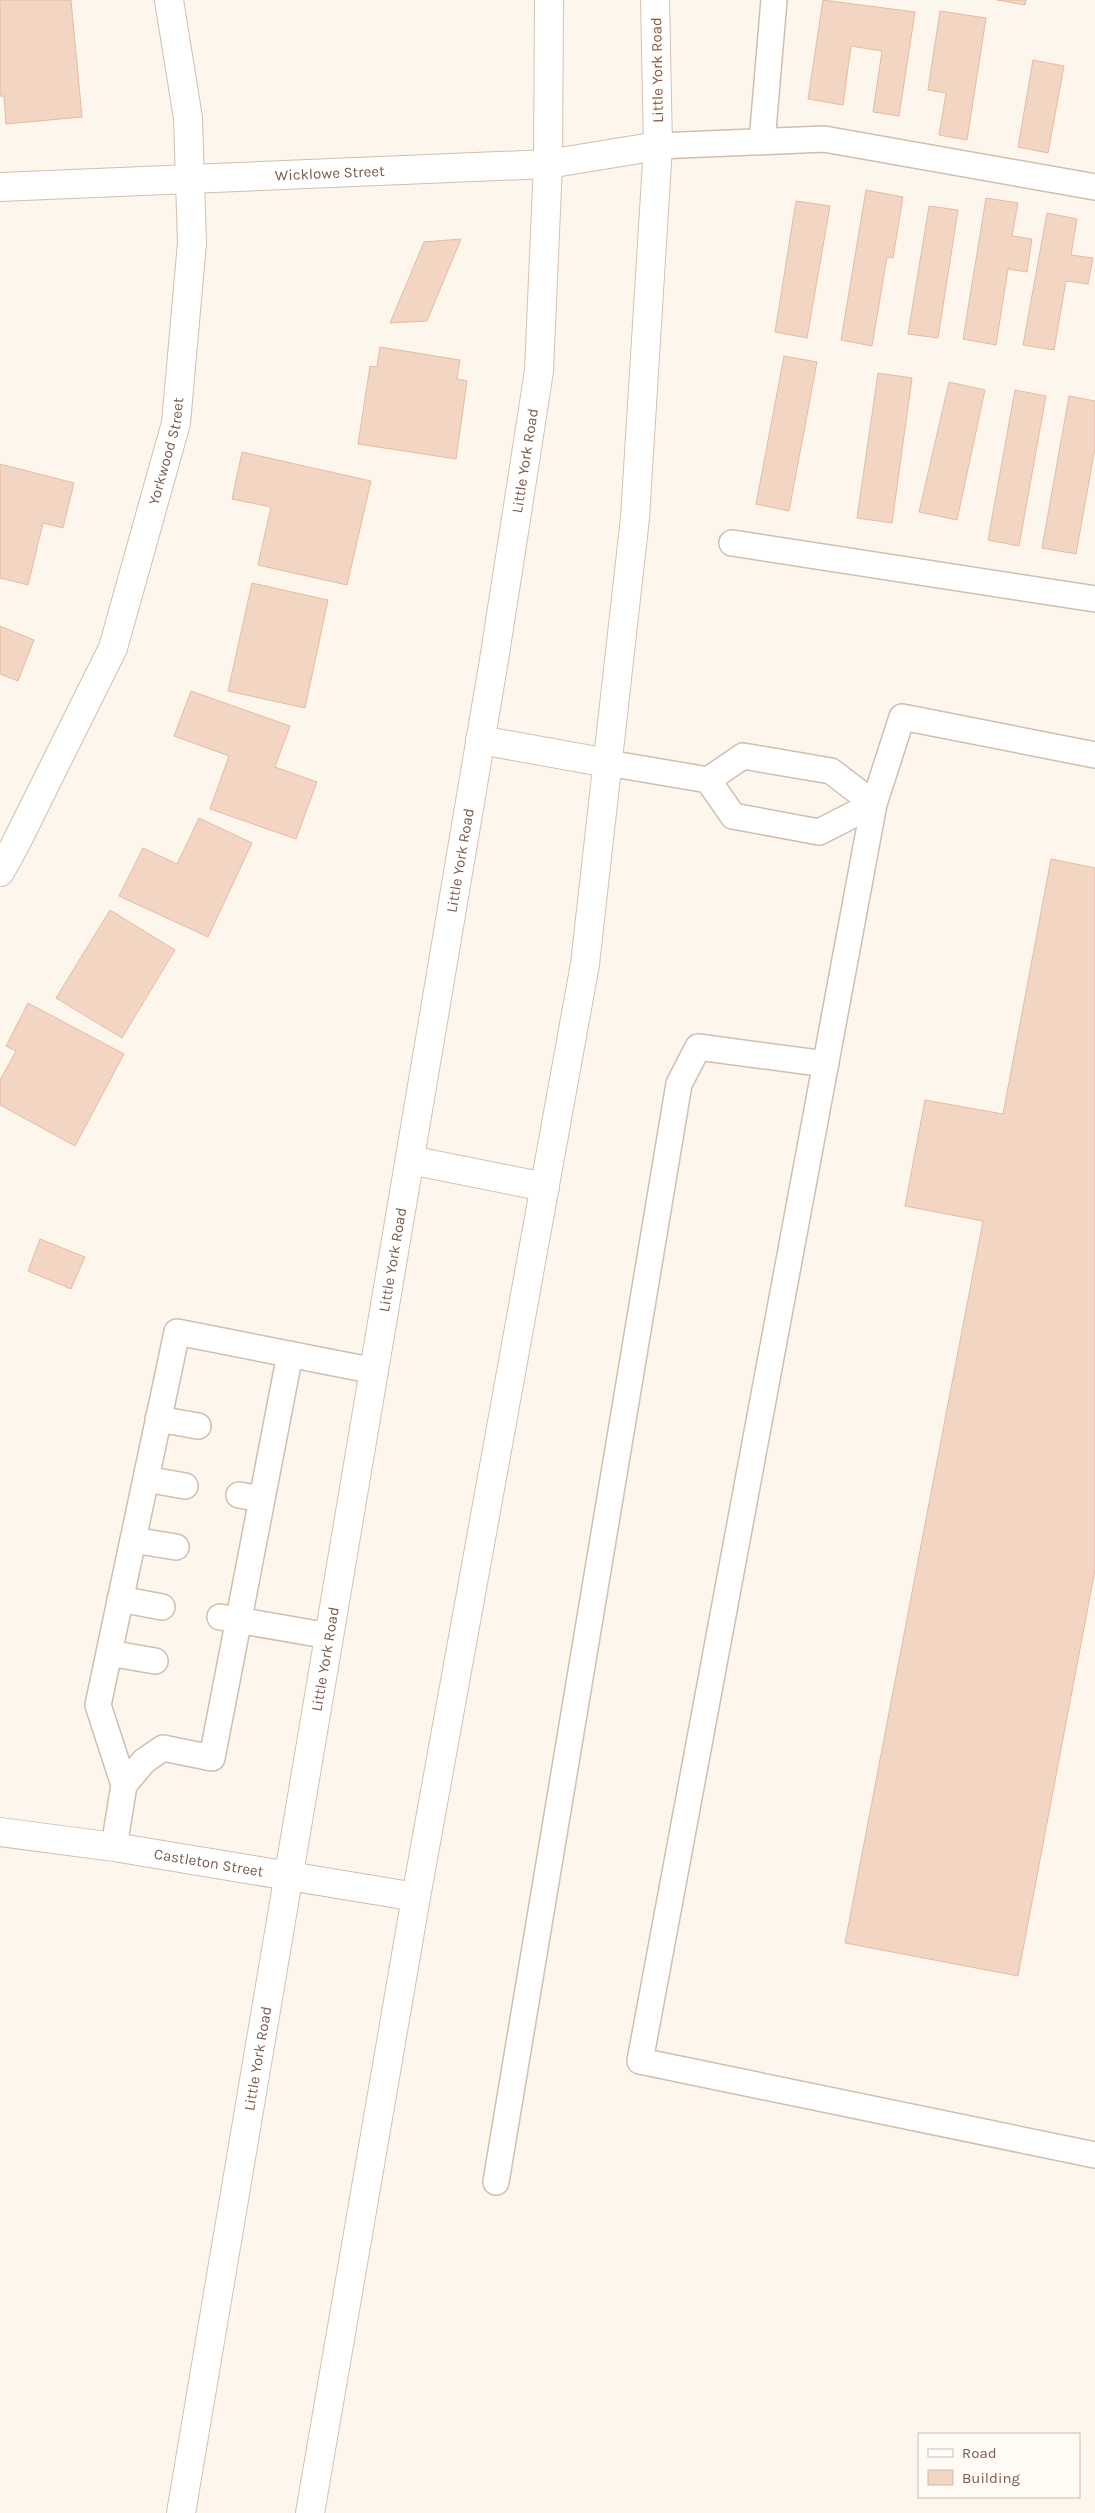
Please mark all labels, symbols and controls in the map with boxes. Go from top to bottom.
street label: Little York Road [647,17,667,123]
street label: Wicklowe Street [274,162,385,184]
street label: Yorkwood Street [144,396,187,507]
street label: Little York Road [508,407,542,514]
street label: Little York Road [442,807,478,914]
street label: Little York Road [375,1206,410,1313]
street label: Little York Road [308,1605,343,1713]
street label: Castleton Street [153,1845,265,1881]
street label: Little York Road [240,2005,275,2112]
legend [918,2433,1080,2498]
text: Road [962,2444,997,2462]
text: Building [962,2469,1020,2487]

